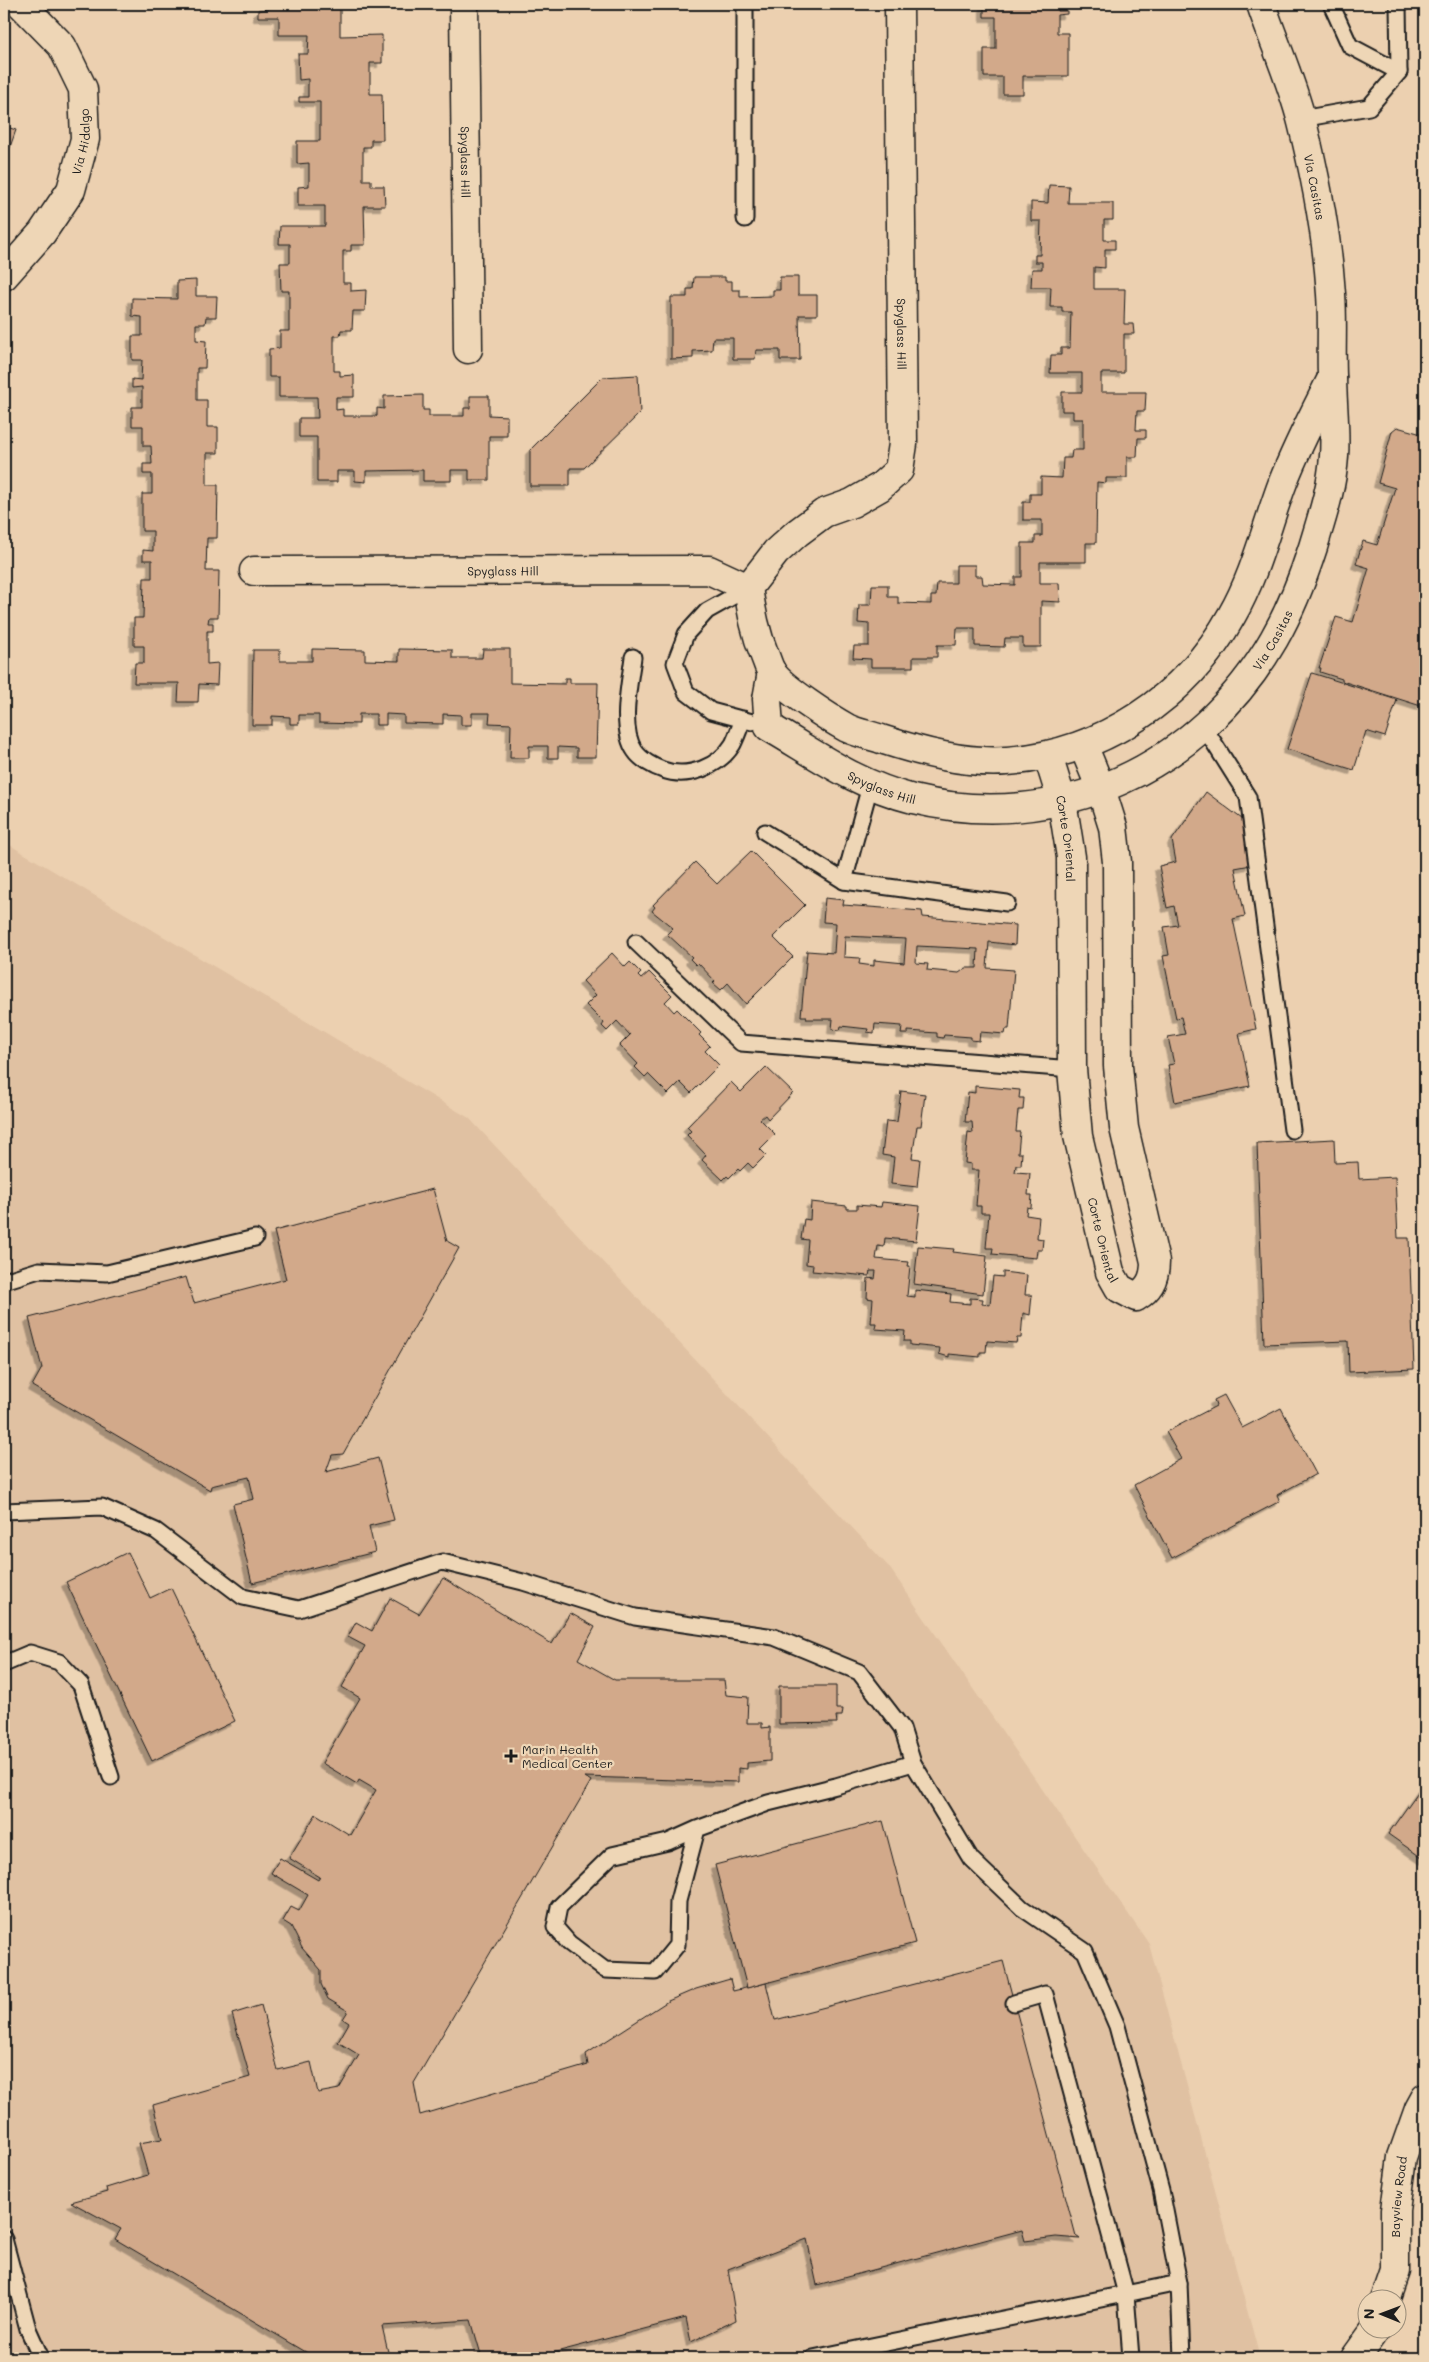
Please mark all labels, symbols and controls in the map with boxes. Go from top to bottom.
street label: Via Hidalgo [68,108,93,177]
street label: Spyglass Hill [457,126,474,198]
street label: Via Casitas [1301,153,1329,221]
street label: Spyglass Hill [894,298,910,370]
street label: Spyglass Hill [467,562,539,579]
street label: Via Casitas [1249,607,1296,673]
street label: Spyglass Hill [845,767,917,807]
street label: Corte Oriental [1053,793,1079,882]
street label: Corte Oriental [1085,1196,1122,1285]
place label: Marin Health Medical Center [522,1741,613,1771]
marker: Marin Health Medical Center [504,1749,518,1763]
street label: Bayview Road [1387,2155,1410,2238]
north arrow [1356,2290,1406,2340]
text: N [1359,2308,1378,2319]

